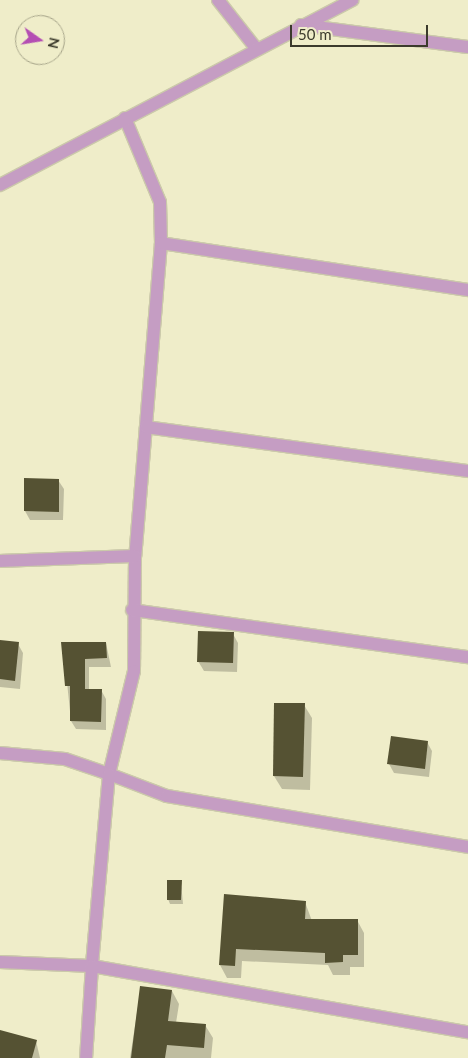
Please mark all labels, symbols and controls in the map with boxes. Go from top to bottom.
north arrow [15,15,65,65]
scale bar [293,15,430,47]
text: 50 m [298,25,332,43]
text: N [45,36,64,50]

